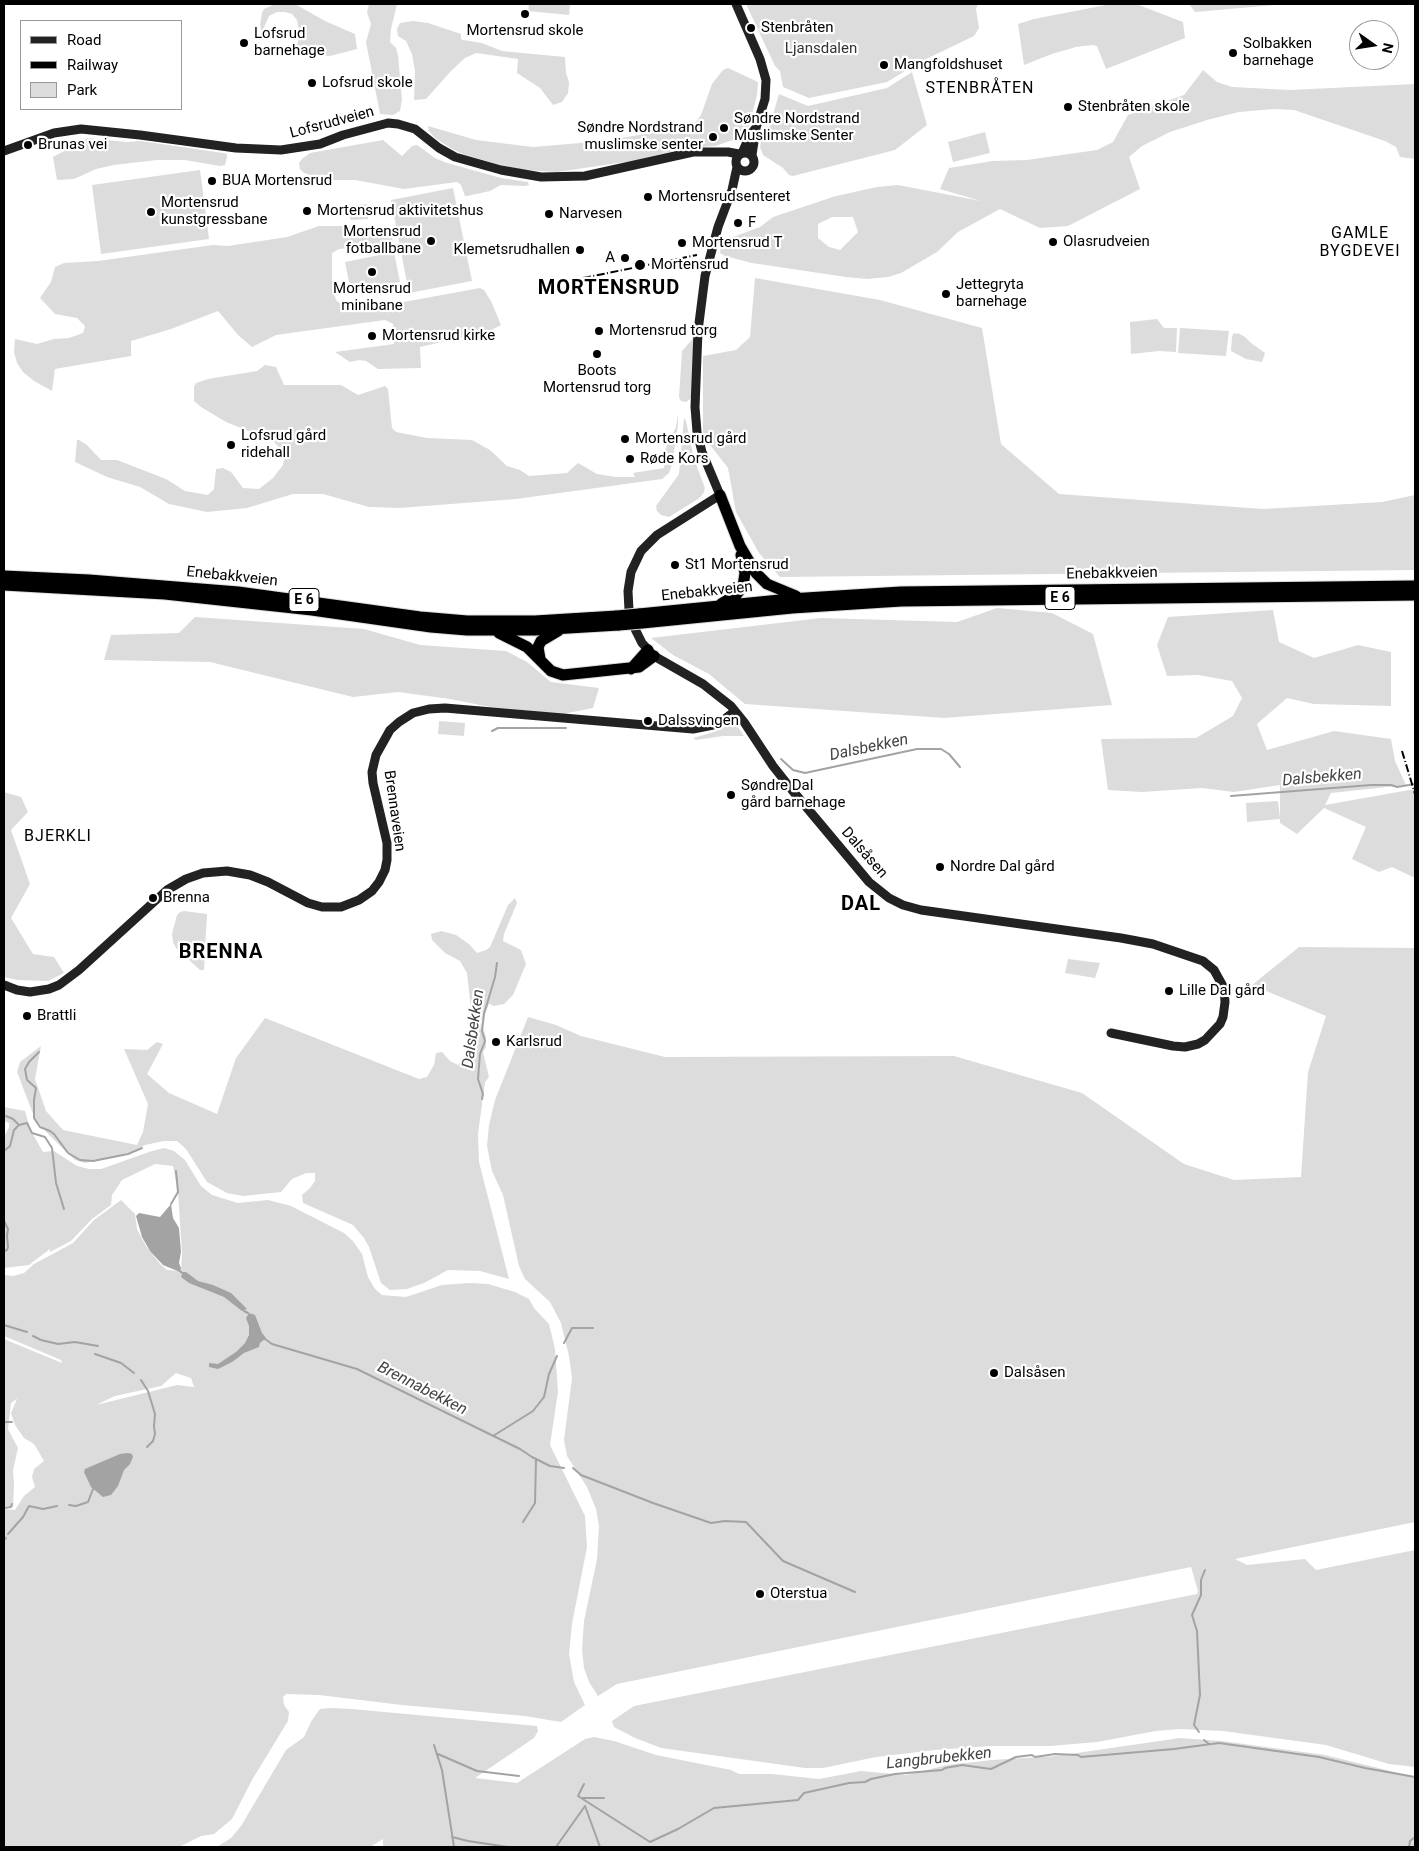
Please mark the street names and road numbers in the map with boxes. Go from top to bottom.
street label: Lofsrudveien [288,103,376,143]
street label: Enebakkveien [186,563,278,591]
street label: Enebakkveien [1066,564,1158,584]
street label: Enebakkveien [661,578,753,606]
road number: E 6 [1045,586,1075,610]
road number: E 6 [289,588,319,612]
street label: Brennaveien [379,769,409,853]
street label: Dalsåsen [837,824,891,882]

